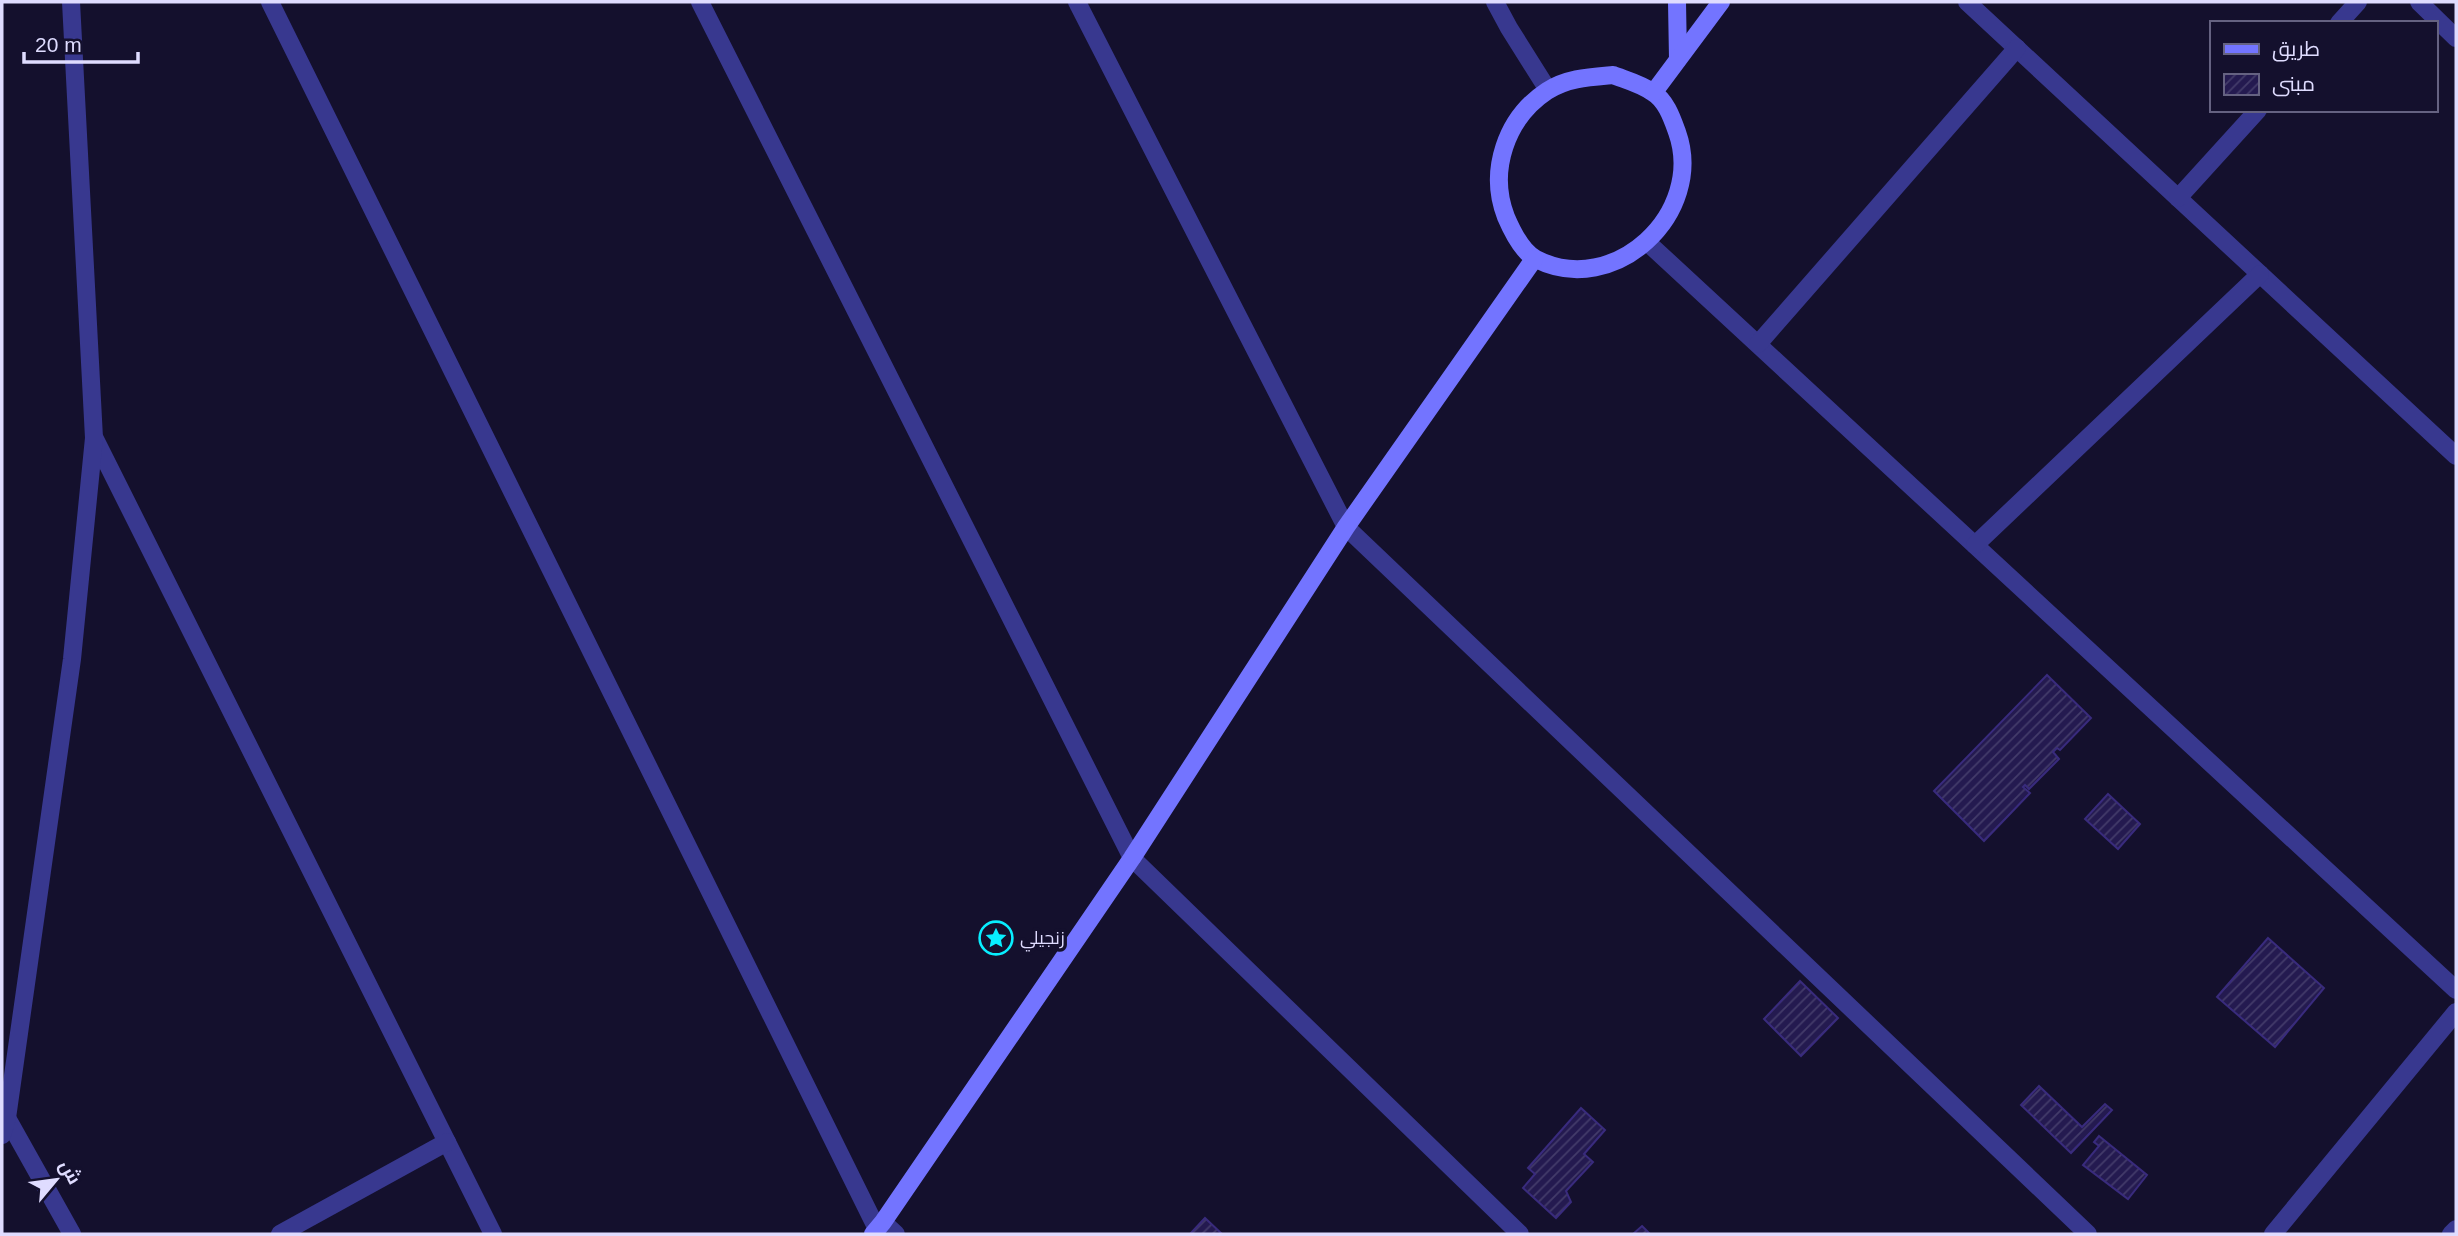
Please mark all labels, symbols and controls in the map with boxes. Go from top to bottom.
scale bar [24,21,138,65]
legend [2210,21,2437,112]
text: 20 m [35,33,82,56]
text: طريق [2272,37,2320,62]
text: مبنى [2272,72,2315,97]
place icon: زنجيلي [977,919,1015,957]
place label: زنجيلي [1020,928,1065,952]
north arrow [21,1145,91,1215]
text: ش [54,1156,86,1188]

